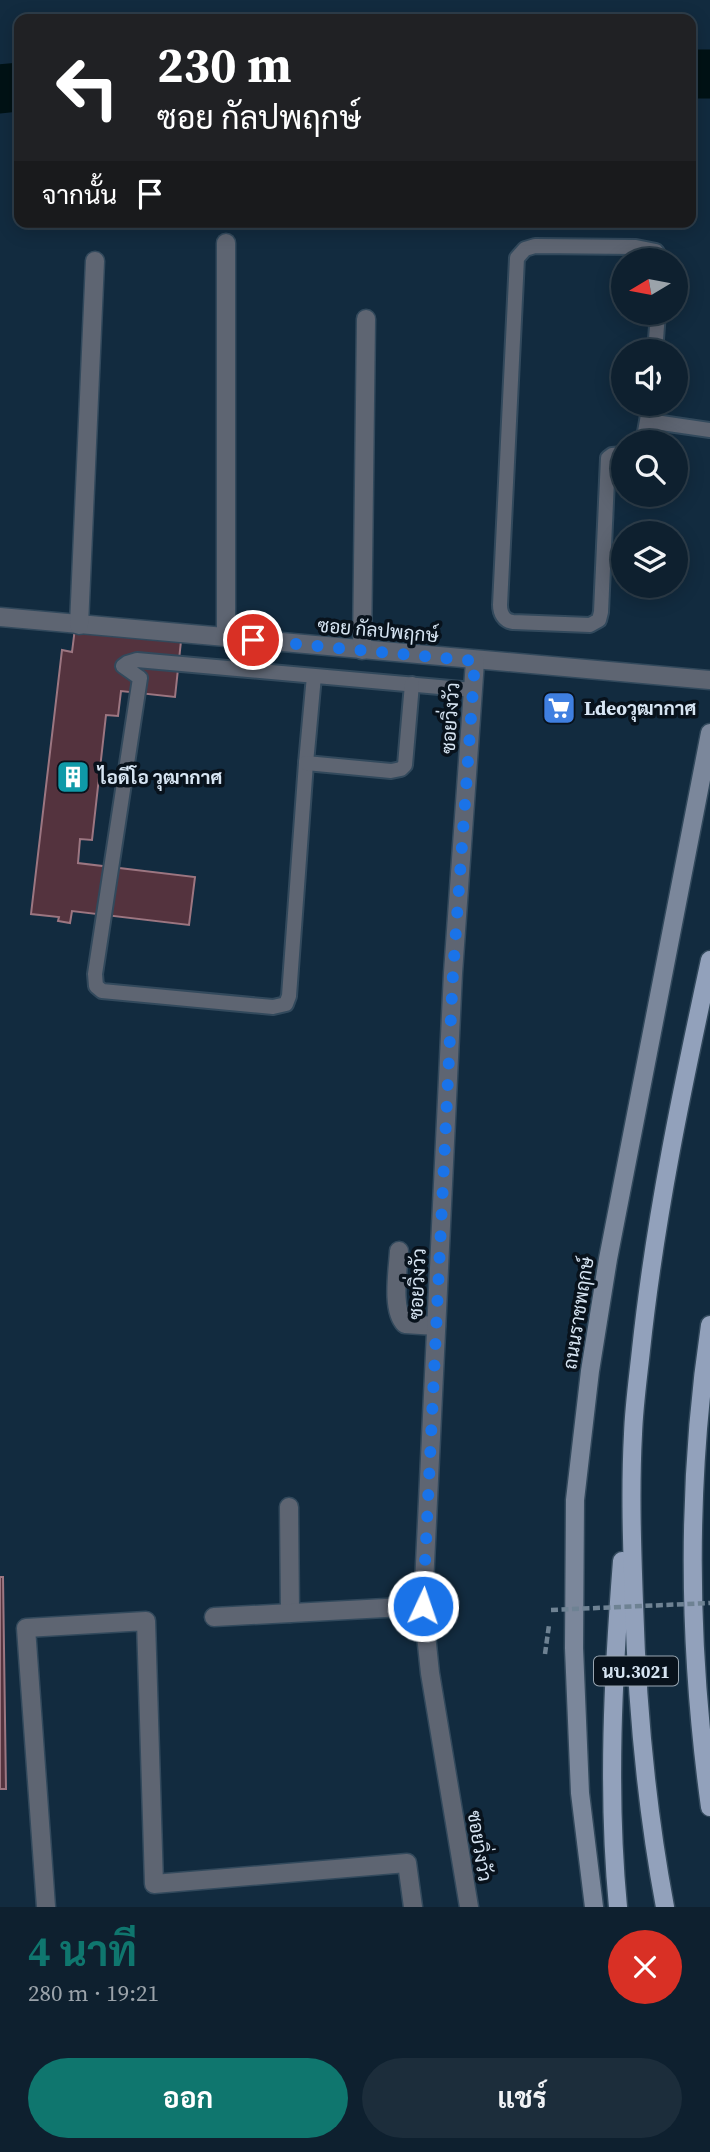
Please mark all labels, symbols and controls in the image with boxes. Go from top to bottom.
text: 230 m [157,31,292,98]
icon: left [42,42,133,133]
text: ซอย กัลปพฤกษ์ [157,96,361,140]
icon: arrive [131,175,169,213]
text: จากนั้น [42,177,117,213]
north arrow [611,248,688,326]
map controls [611,248,688,598]
button: sound [611,339,688,416]
button: search [611,430,688,507]
button: layers [611,521,688,598]
pin [223,610,283,670]
street label: ซอย กัลปพฤกษ์ [317,612,441,648]
icon: arrive [234,621,272,659]
street label: ซอยวิ่งวัว [431,681,465,755]
supermarket icon: Ldeoวุฒากาศ [540,689,578,727]
place label: Ldeoวุฒากาศ [584,695,696,723]
building icon: ไอดีโอ วุฒากาศ [54,758,92,796]
place label: ไอดีโอ วุฒากาศ [96,764,222,792]
street label: ซอยวิ่งวัว [399,1247,432,1320]
street label: ถนนราชพฤกษ์ [556,1254,600,1371]
position arrow [386,1569,460,1643]
road number: นบ.3021 [594,1656,678,1686]
street label: ซอยวิ่งวัว [462,1808,502,1883]
text: 4 นาที [28,1922,137,1980]
button: close [608,1930,682,2004]
text: 280 m · 19:21 [28,1977,159,2009]
button: ออก [28,2058,348,2138]
button: แชร์ [362,2058,682,2138]

